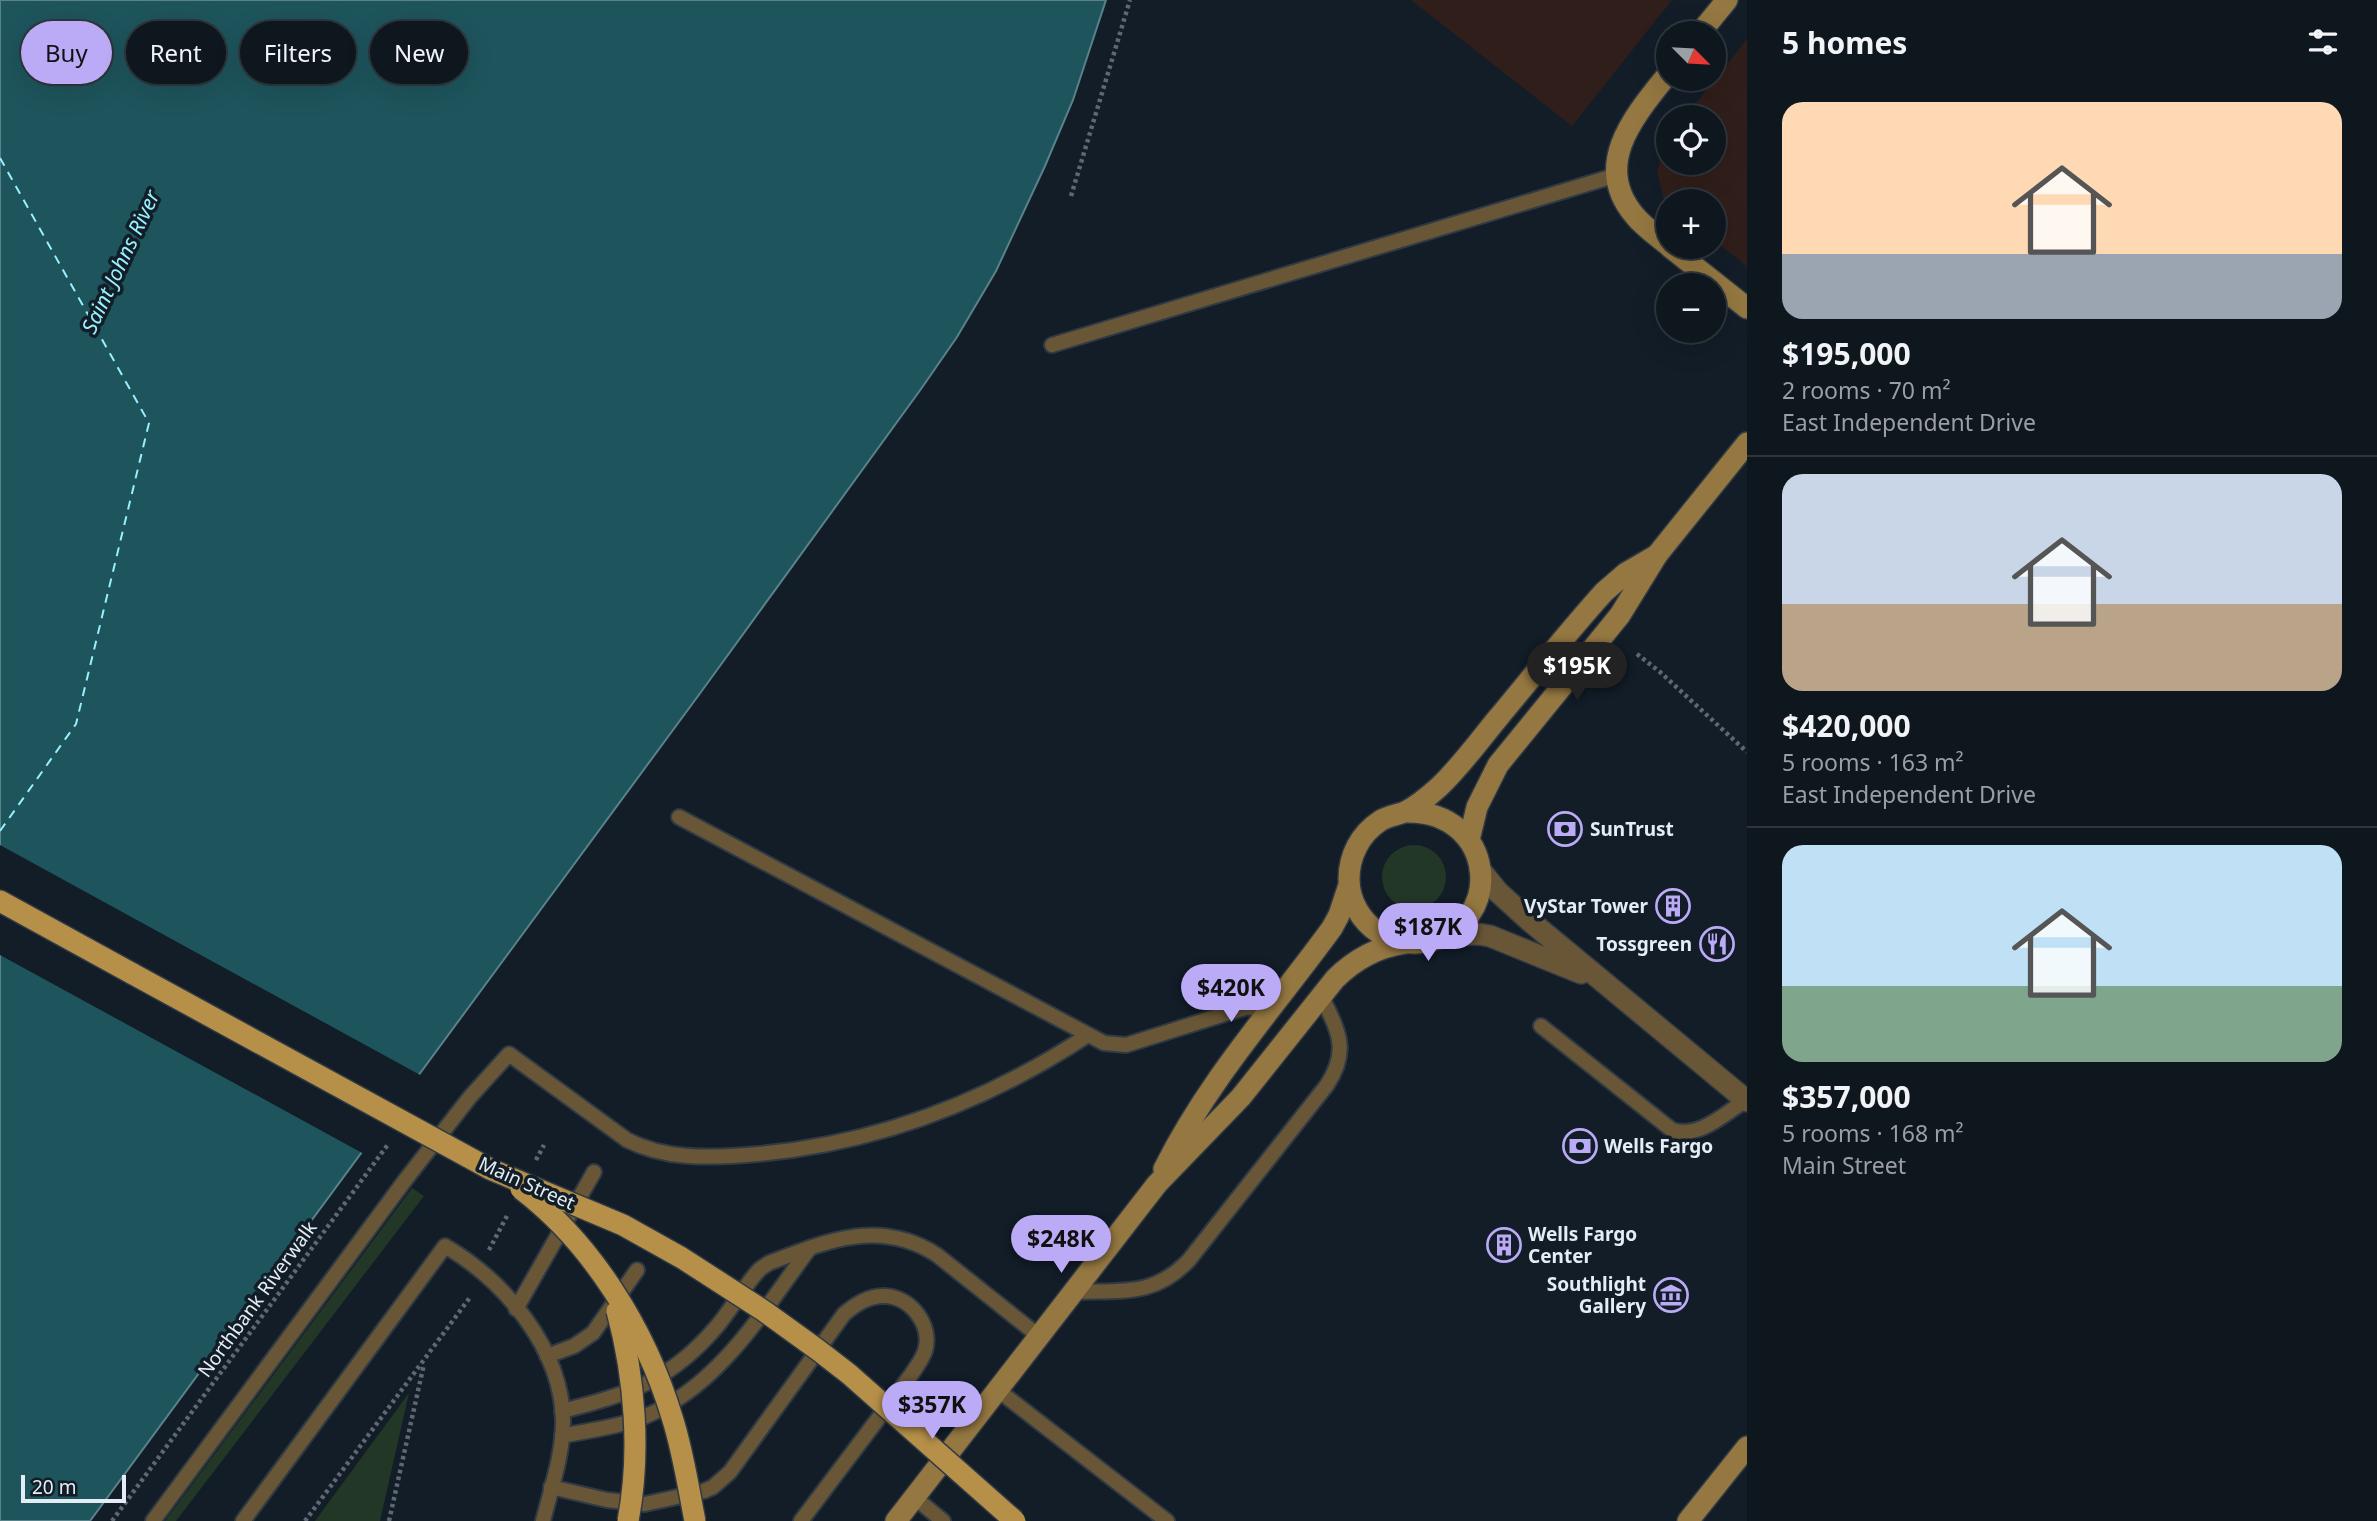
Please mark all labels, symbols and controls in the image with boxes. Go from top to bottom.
chip: Buy [21,21,112,84]
chip: Rent [126,21,226,84]
chip: Filters [240,21,356,84]
chip: New [370,21,468,84]
north arrow [1656,21,1726,91]
map controls [1656,21,1726,343]
text: 5 homes [1782,22,1907,63]
icon: filters [2304,23,2342,61]
button: locate [1656,105,1726,175]
icon: home [1999,147,2125,273]
water label: Saint Johns River [75,184,166,338]
button: + [1656,189,1726,259]
button: − [1656,273,1726,343]
text: $195,000 [1782,333,1911,374]
text: 2 rooms · 70 m² [1782,374,1951,406]
text: East Independent Drive [1782,406,2036,438]
icon: home [1999,519,2125,645]
pin: $195K [1528,642,1626,702]
text: $195K [1543,649,1611,681]
text: $420,000 [1782,705,1911,746]
text: 5 rooms · 163 m² [1782,746,1964,778]
text: East Independent Drive [1782,778,2036,810]
bank icon: SunTrust [1546,810,1584,848]
place label: SunTrust [1590,816,1674,842]
building icon: VyStar Tower [1654,887,1692,925]
icon: home [1999,890,2125,1016]
place label: VyStar Tower [1524,893,1648,919]
pin: $187K [1379,904,1477,963]
text: $187K [1394,910,1462,942]
restaurant icon: Tossgreen [1698,925,1736,963]
place label: Tossgreen [1596,931,1692,957]
pin: $420K [1182,964,1280,1024]
text: $420K [1197,971,1265,1003]
text: $357,000 [1782,1076,1911,1117]
text: 5 rooms · 168 m² [1782,1117,1964,1149]
bank icon: Wells Fargo [1561,1127,1599,1165]
place label: Wells Fargo [1604,1133,1713,1159]
text: Main Street [1782,1149,1906,1181]
street label: Main Street [475,1150,579,1216]
street label: Northbank Riverwalk [191,1216,323,1382]
pin: $248K [1012,1216,1110,1275]
place label: Wells Fargo Center [1528,1221,1637,1269]
text: $248K [1027,1222,1095,1254]
building icon: Wells Fargo Center [1485,1226,1523,1264]
place label: Southlight Gallery [1547,1271,1646,1319]
museum icon: Southlight Gallery [1652,1276,1690,1314]
pin: $357K [883,1382,981,1441]
text: $357K [898,1388,966,1420]
scale bar [21,1472,126,1504]
text: 20 m [32,1474,76,1500]

